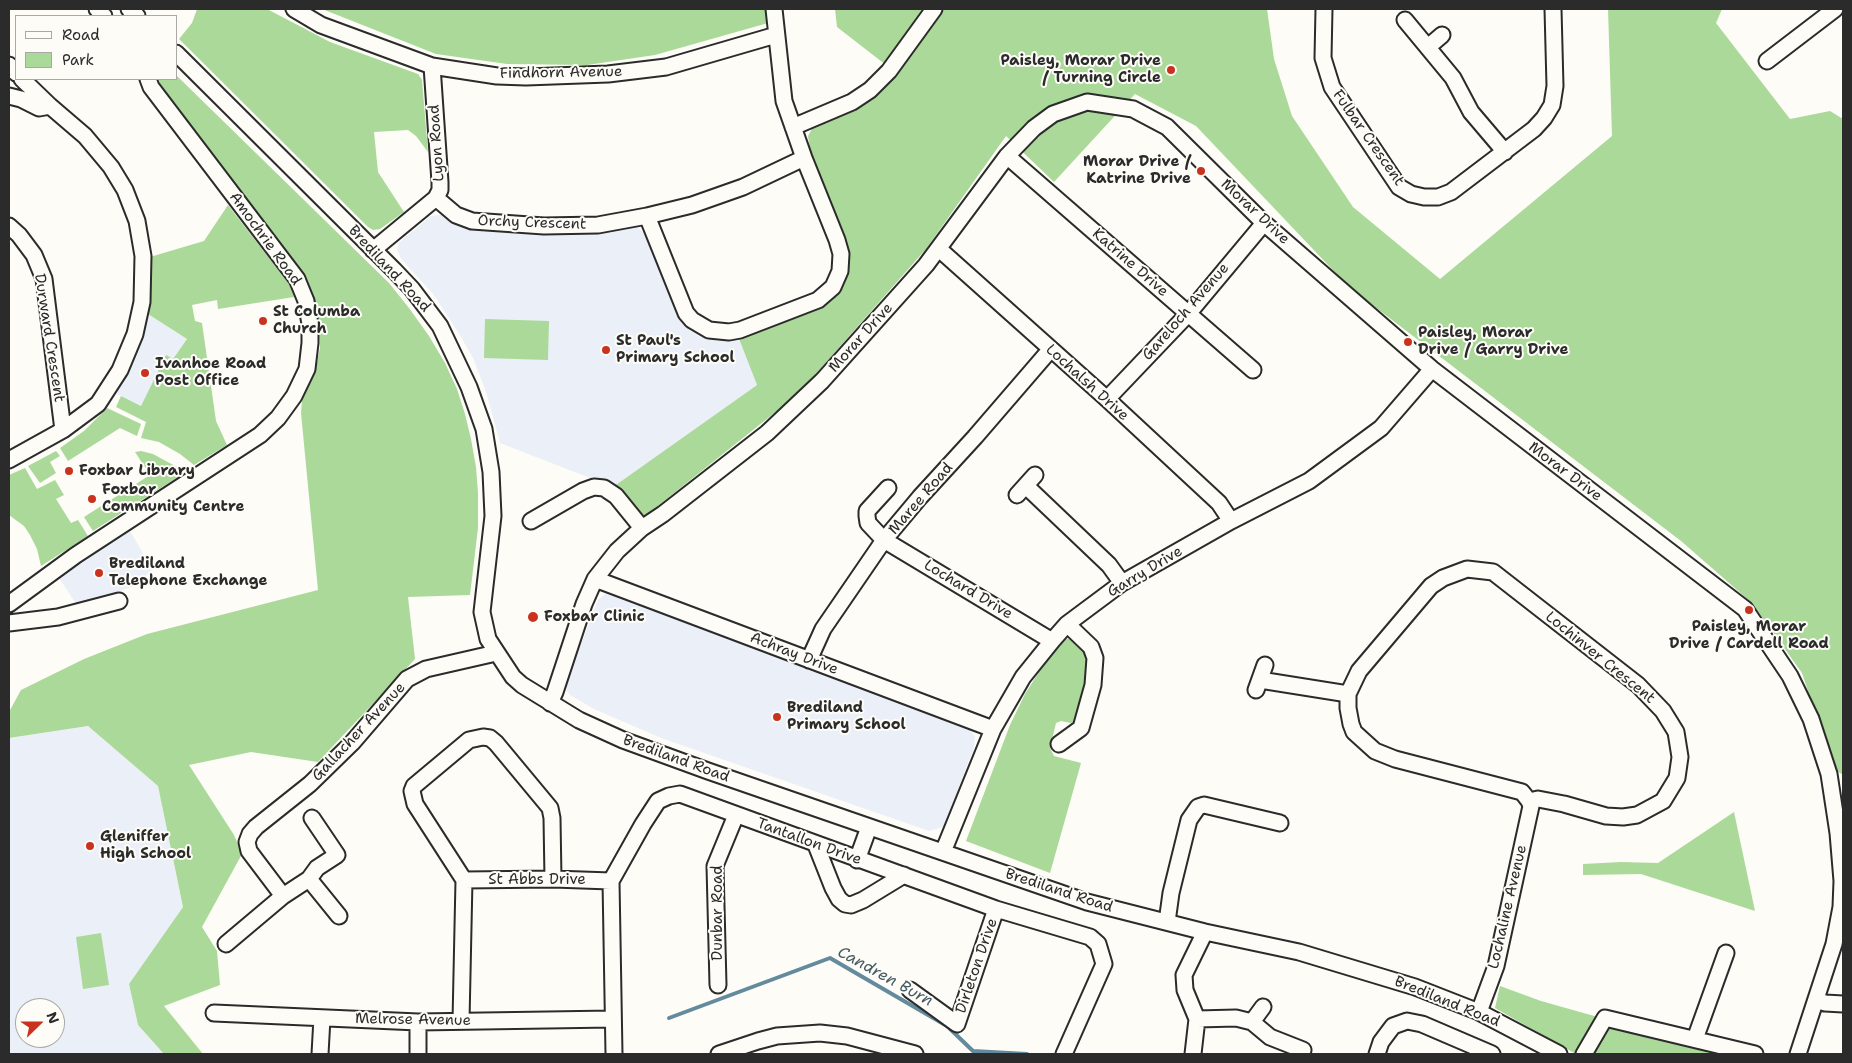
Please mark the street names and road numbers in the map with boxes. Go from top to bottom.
street label: Findhorn Avenue [500,63,622,83]
street label: Fulbar Crescent [1328,87,1408,189]
street label: Lyon Road [425,104,449,182]
street label: Morar Drive [1217,176,1293,248]
street label: Amochrie Road [225,189,305,289]
street label: Orchy Crescent [477,212,587,234]
street label: Brediland Road [344,222,434,316]
street label: Katrine Drive [1088,225,1172,301]
street label: Gareloch Avenue [1139,260,1233,364]
street label: Durward Crescent [30,272,68,404]
street label: Morar Drive [825,299,897,377]
street label: Lochalsh Drive [1042,341,1132,425]
street label: Morar Drive [1525,439,1605,505]
street label: Maree Road [885,459,957,539]
street label: Garry Drive [1104,543,1186,601]
street label: Lochard Drive [920,556,1016,624]
street label: Lochinver Crescent [1541,608,1659,708]
street label: Achray Drive [747,629,841,679]
street label: Gallacher Avenue [309,679,409,785]
street label: Brediland Road [620,731,732,787]
street label: Tantallon Drive [754,815,864,869]
street label: Lochaline Avenue [1485,843,1531,971]
street label: Dunbar Road [709,865,727,961]
street label: Brediland Road [1003,865,1115,917]
street label: St Abbs Drive [488,871,586,889]
street label: Dirleton Drive [952,916,1002,1016]
street label: Brediland Road [1392,973,1502,1031]
street label: Melrose Avenue [355,1010,471,1030]

